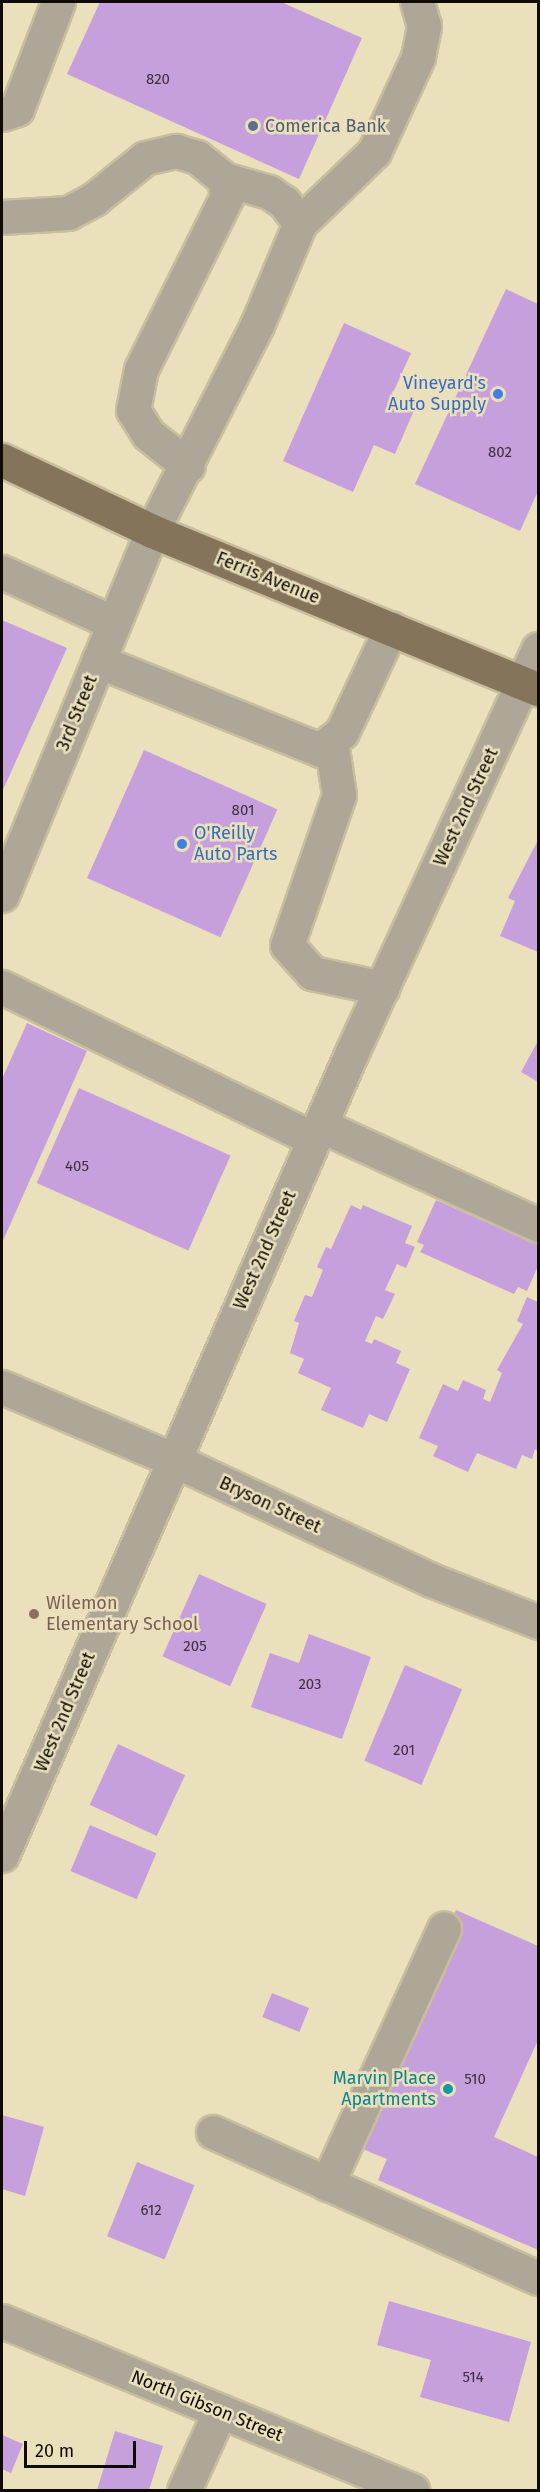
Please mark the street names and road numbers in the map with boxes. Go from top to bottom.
street label: Ferris Avenue [213,547,323,609]
street label: 3rd Street [52,672,102,754]
street label: West 2nd Street [429,744,503,870]
street label: West 2nd Street [229,1187,301,1313]
street label: Bryson Street [216,1472,324,1538]
street label: West 2nd Street [30,1649,100,1775]
street label: North Gibson Street [128,2366,286,2446]

